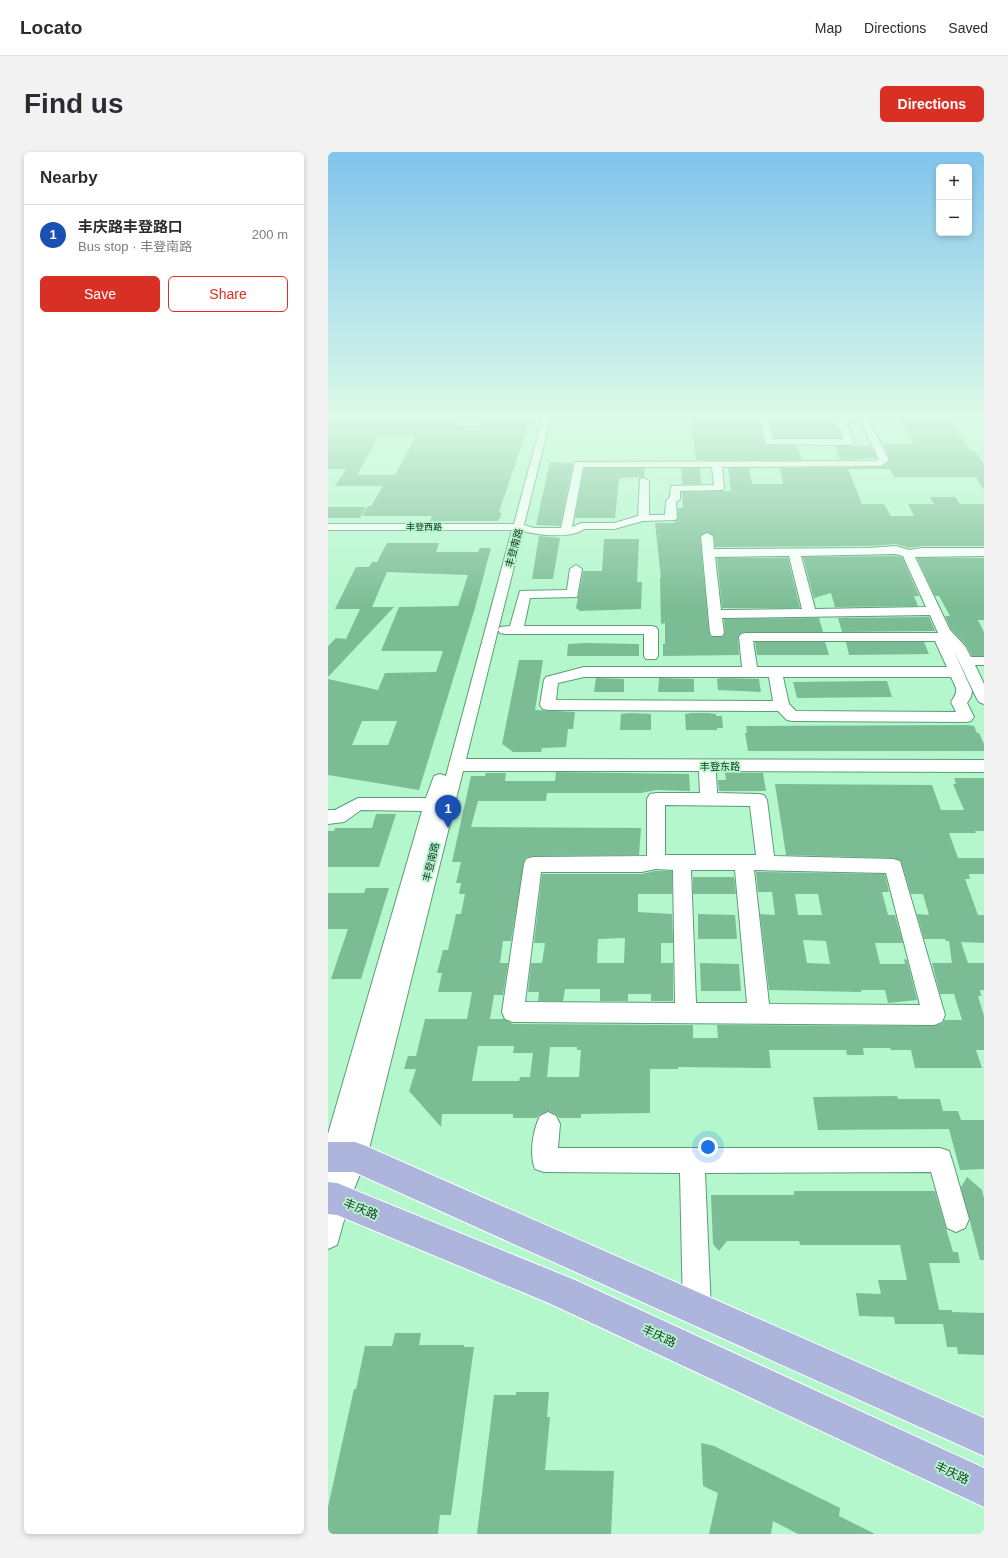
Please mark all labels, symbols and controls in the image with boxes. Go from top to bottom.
text: Locato [20,17,82,38]
text: Map [815,20,842,36]
text: Directions [864,20,926,36]
text: Saved [948,20,988,36]
button: Directions [880,86,984,122]
text: Find us [24,88,124,119]
map controls [936,164,972,236]
button: + [936,164,972,200]
text: Nearby [40,168,98,187]
button: − [936,200,972,236]
text: 丰庆路丰登路口 [78,218,183,235]
text: 1 [49,227,57,242]
text: 200 m [252,227,288,242]
text: Bus stop · 丰登南路 [78,239,192,254]
button: Save [40,276,160,312]
button: Share [168,276,288,312]
street label: 丰登西路 [406,522,442,532]
street label: 丰登南路 [504,527,524,569]
street label: 丰登东路 [700,761,740,772]
pin: 1 [435,795,461,828]
street label: 丰登南路 [421,841,441,883]
your location [698,1137,718,1157]
street label: 丰庆路 [342,1196,380,1222]
street label: 丰庆路 [640,1322,678,1350]
street label: 丰庆路 [933,1459,971,1487]

